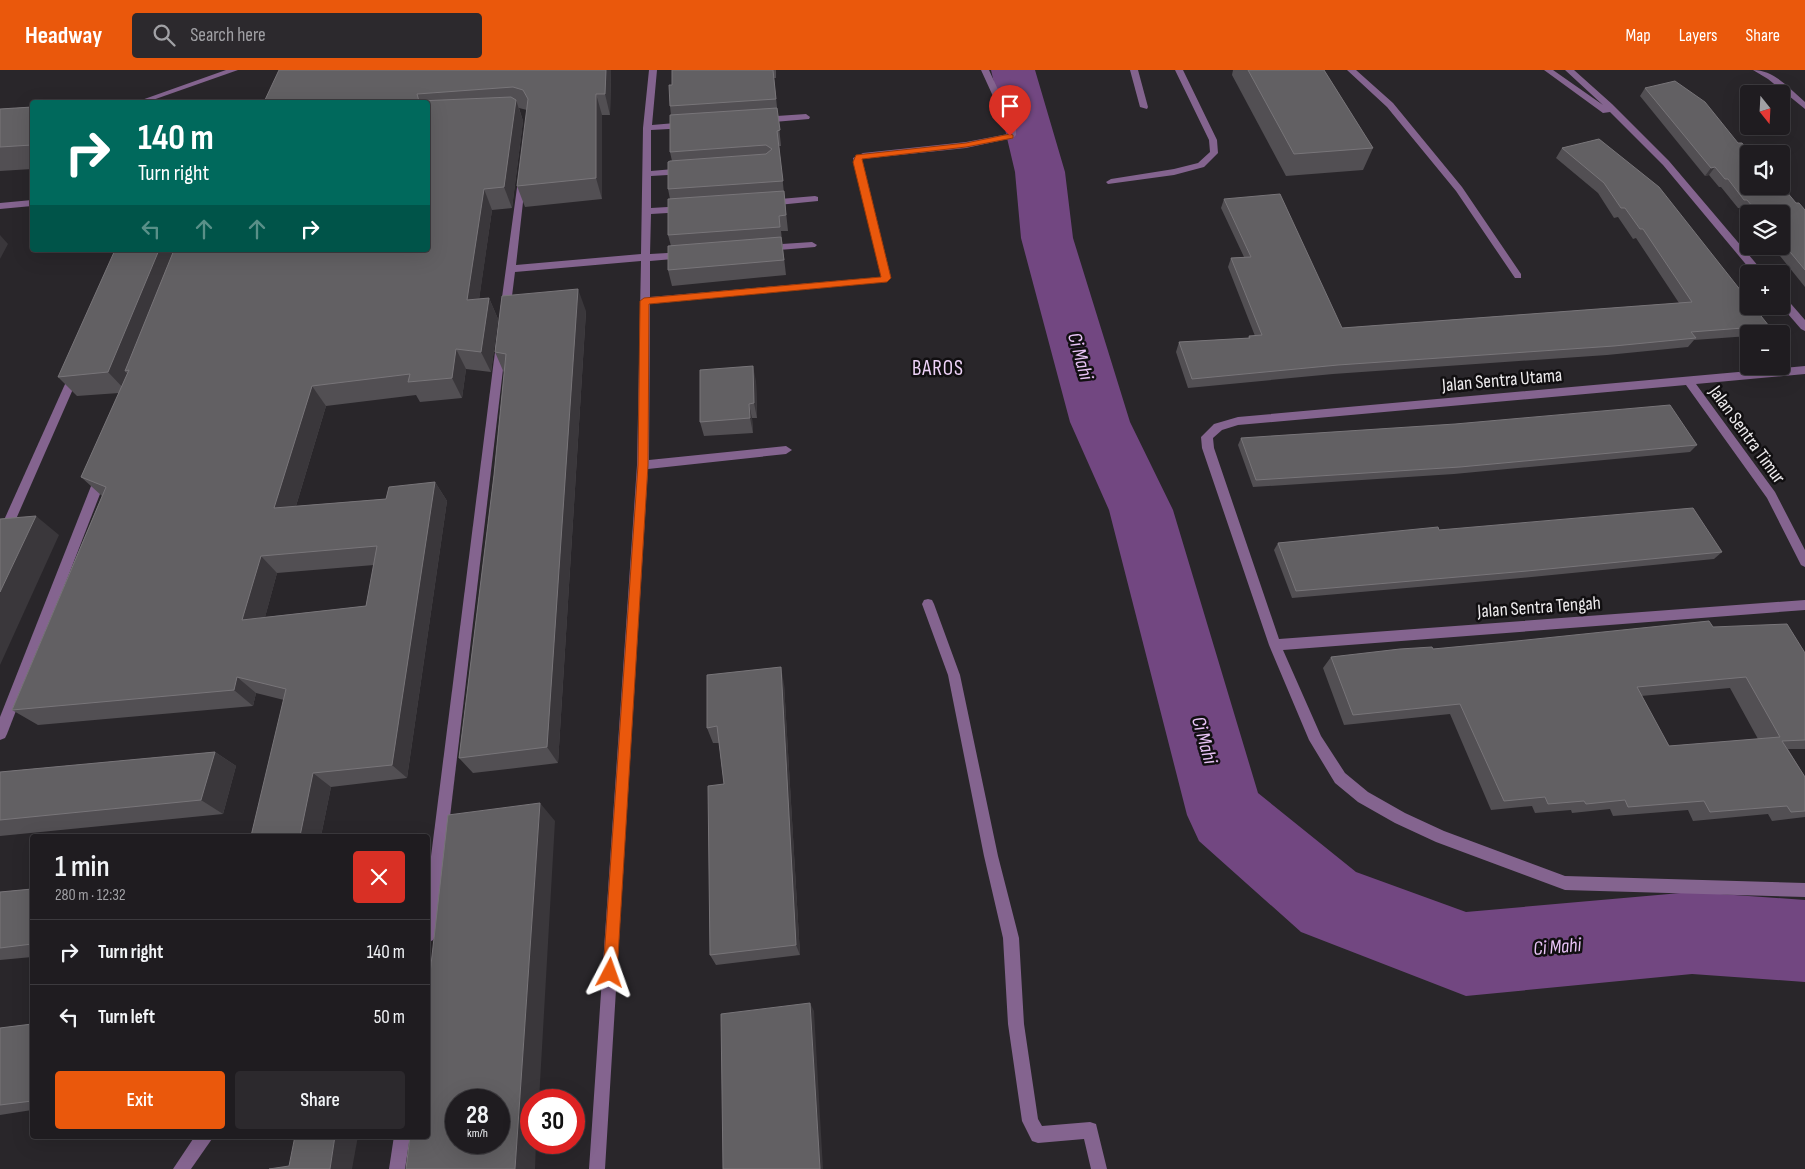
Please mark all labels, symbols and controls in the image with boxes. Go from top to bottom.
search box [132,13,482,58]
text: Headway [25,21,102,50]
icon: search [150,21,178,49]
text: Search here [190,24,266,47]
text: Map [1626,25,1651,46]
text: Layers [1679,25,1718,46]
text: Share [1746,25,1780,46]
pin [989,85,1031,136]
north arrow [1740,85,1790,135]
map controls [1740,85,1790,375]
icon: arrive [996,92,1024,120]
text: 140 m [138,117,214,160]
icon: right [55,120,120,185]
button: sound [1740,145,1790,195]
text: Turn right [138,160,209,187]
button: layers [1740,205,1790,255]
icon: left [137,215,165,243]
icon: ahead [190,215,218,243]
icon: ahead [243,215,271,243]
icon: right [296,215,324,243]
button: + [1740,265,1790,315]
button: − [1740,325,1790,375]
water label: Ci Mahi [1062,330,1099,384]
district label: BAROS [912,356,964,381]
street label: Jalan Sentra Utama [1440,364,1563,397]
street label: Jalan Sentra Timur [1703,381,1790,489]
street label: Jalan Sentra Tengah [1476,592,1602,623]
water label: Ci Mahi [1186,714,1223,768]
text: 1 min [55,849,110,885]
button: close [353,851,405,903]
text: 280 m · 12:32 [55,886,126,905]
water label: Ci Mahi [1532,933,1583,961]
icon: right [55,938,83,966]
text: Turn right [98,941,163,964]
text: 140 m [367,941,405,964]
position arrow [583,946,635,998]
icon: left [55,1003,83,1031]
text: Turn left [98,1006,155,1029]
text: 50 m [374,1006,405,1029]
button: Exit [55,1071,225,1129]
button: Share [235,1071,405,1129]
speed limit sign: 30 [520,1089,585,1154]
text: 28 [466,1100,489,1131]
text: km/h [467,1126,488,1141]

